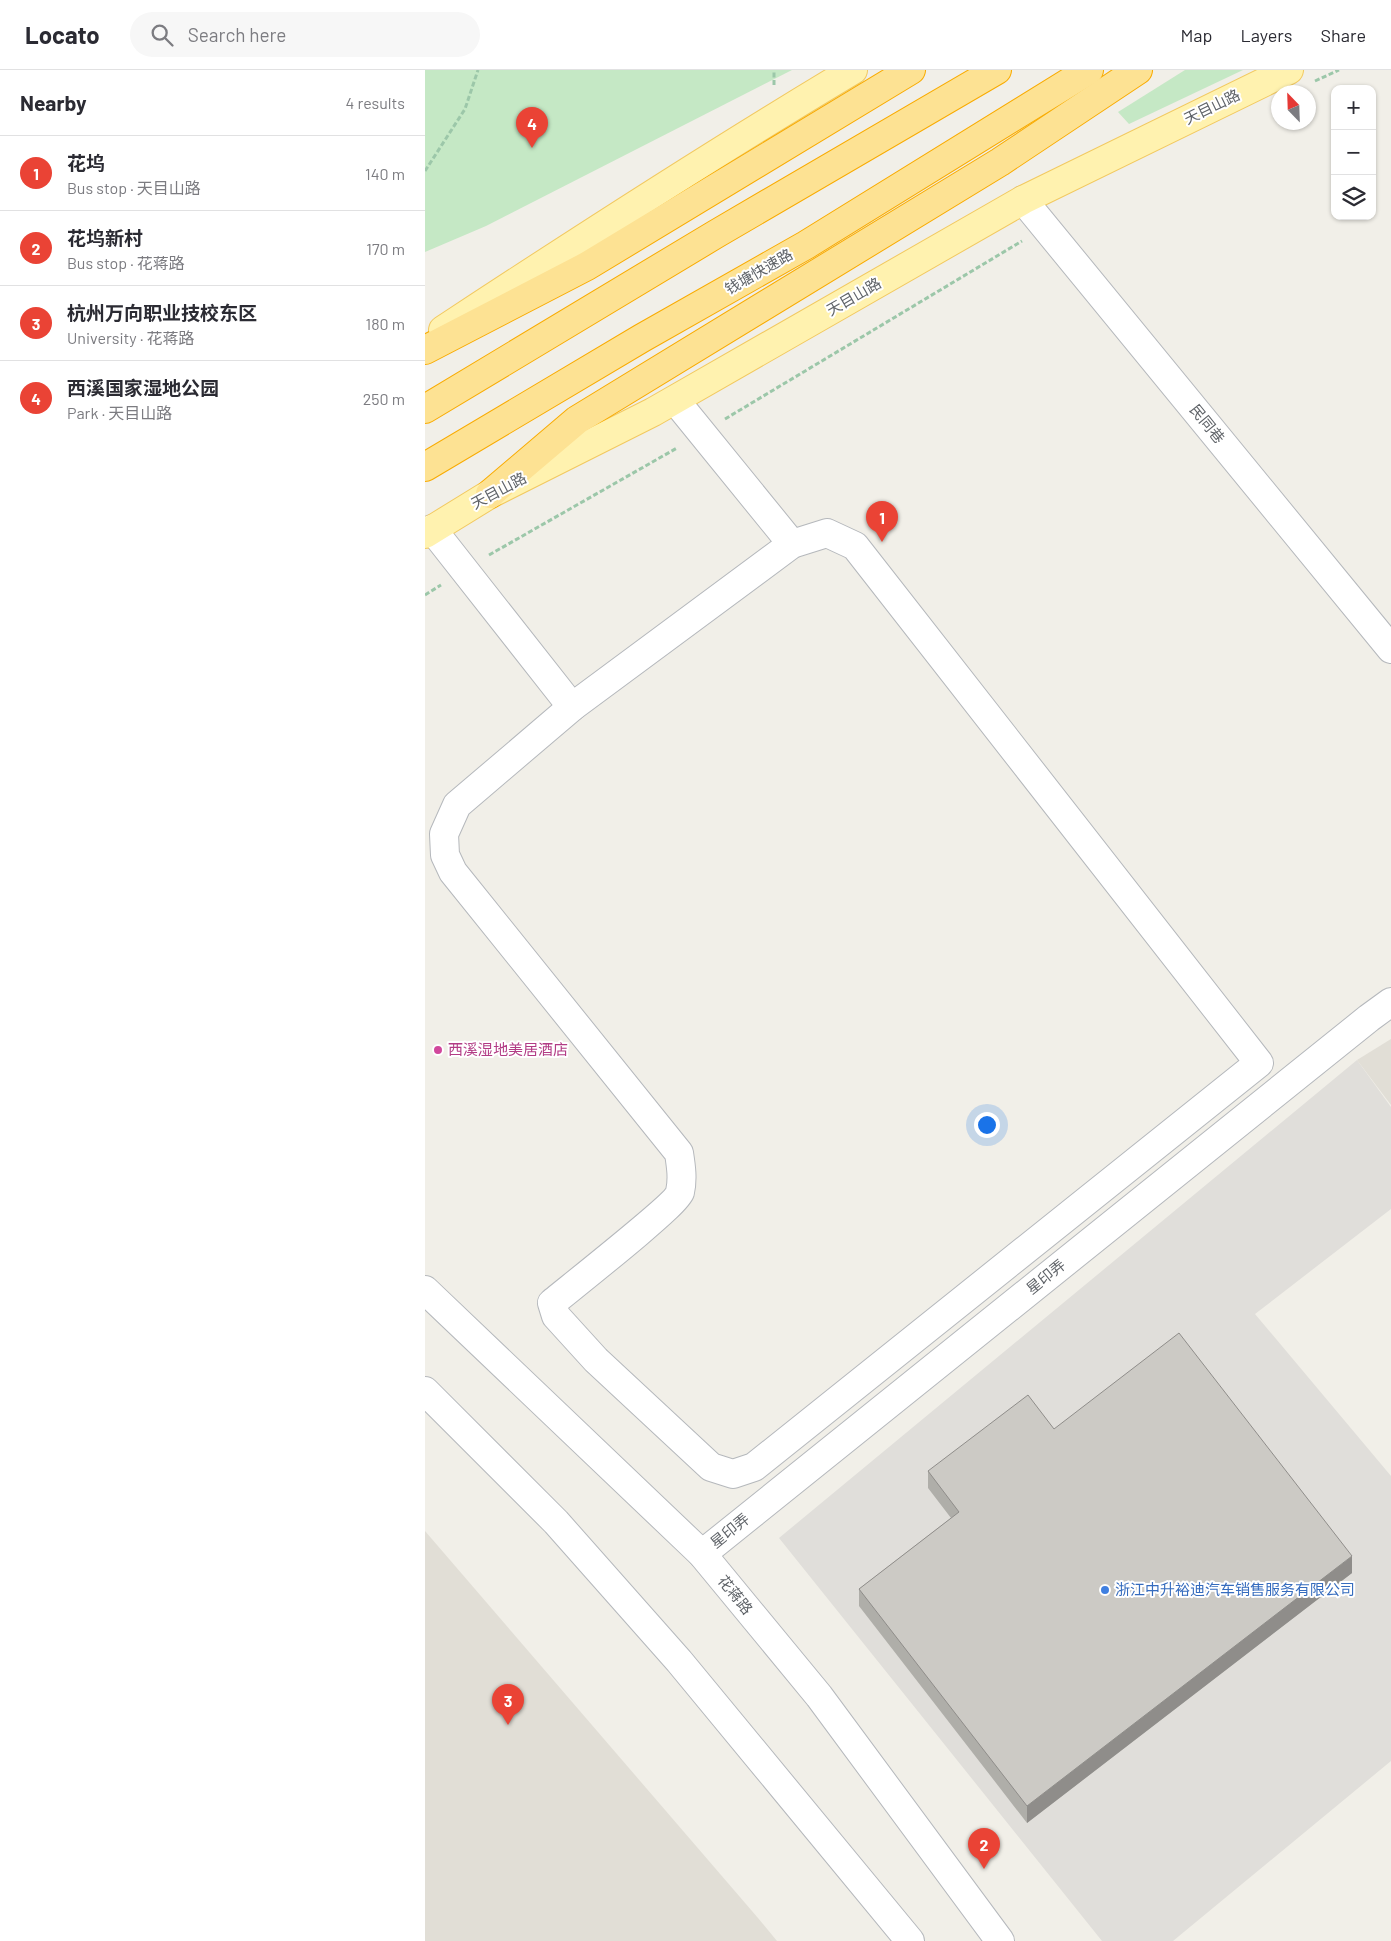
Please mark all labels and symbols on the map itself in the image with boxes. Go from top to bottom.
street label: 天目山路 [1181,85,1242,127]
north arrow [1271,85,1316,130]
pin: 4 [516,107,548,148]
street label: 钱塘快速路 [722,245,795,298]
street label: 天目山路 [823,273,884,319]
street label: 民同巷 [1187,400,1229,447]
street label: 天目山路 [468,468,529,512]
pin: 1 [866,501,898,542]
place label: 西溪湿地美居酒店 [448,1040,568,1058]
marker: 西溪湿地美居酒店 [432,1044,444,1056]
your location [974,1112,1000,1138]
street label: 星印弄 [1022,1255,1069,1297]
street label: 星印弄 [706,1509,753,1551]
street label: 花蒋路 [715,1571,757,1618]
place label: 浙江中升裕迪汽车销售服务有限公司 [1115,1580,1355,1598]
marker: 浙江中升裕迪汽车销售服务有限公司 [1099,1584,1111,1596]
pin: 3 [492,1684,524,1725]
pin: 2 [968,1828,1000,1869]

